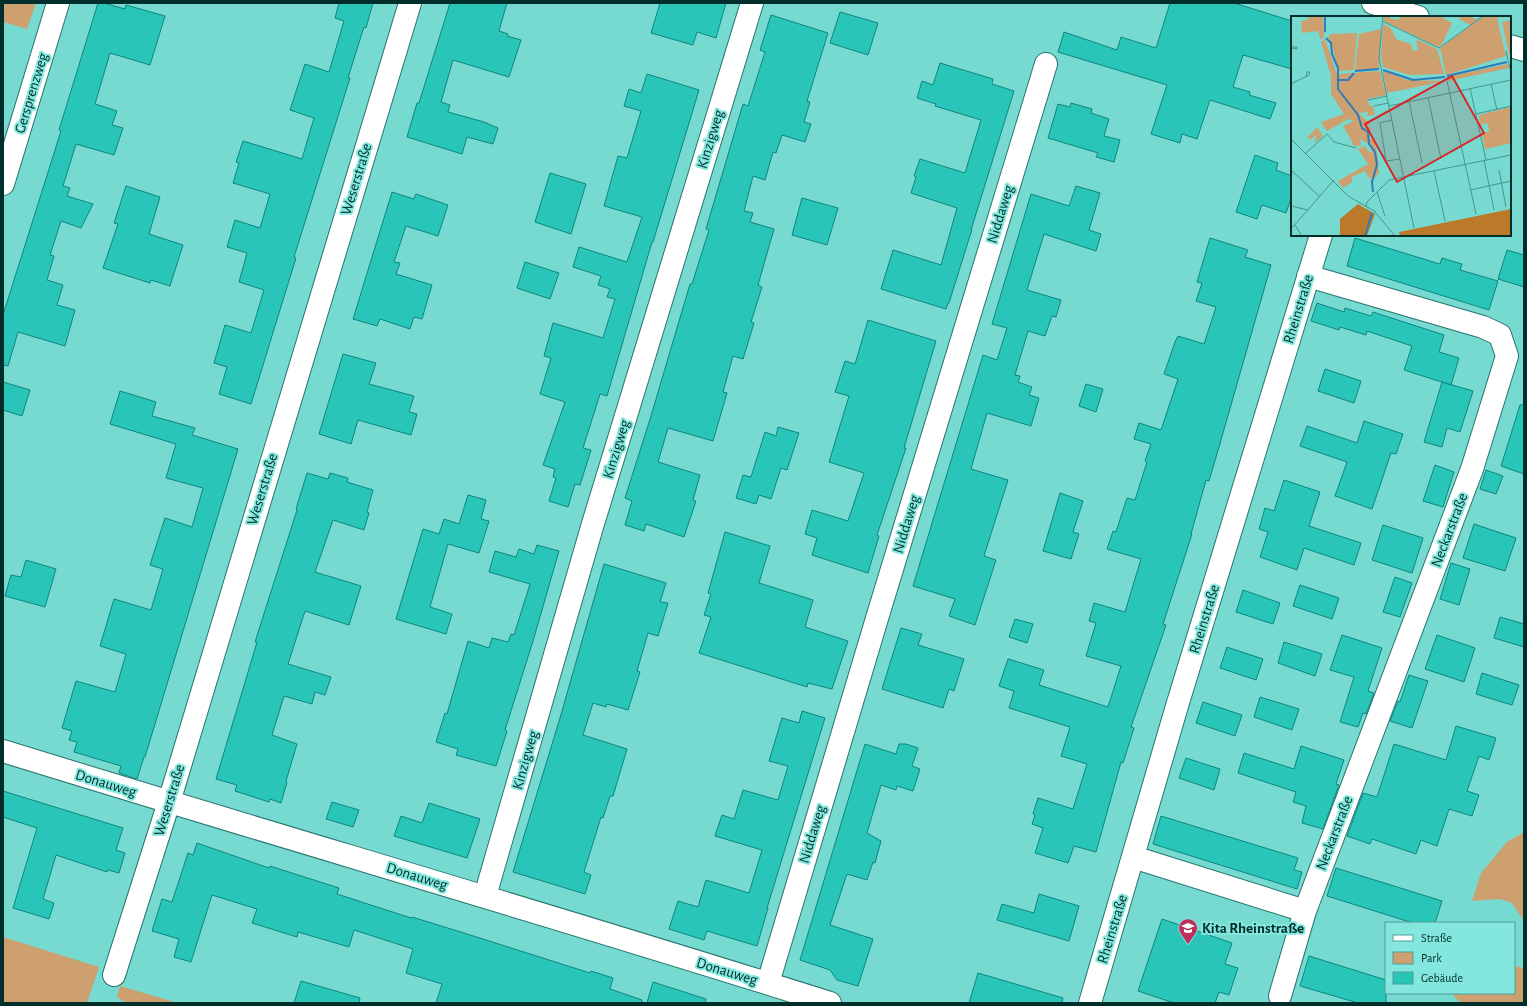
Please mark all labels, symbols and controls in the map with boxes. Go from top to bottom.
inset map [1291,16,1511,236]
street label: Gersprenzweg [12,51,51,135]
street label: Kinzigweg [694,107,727,170]
street label: Weserstraße [338,141,375,217]
street label: Niddaweg [985,183,1017,245]
street label: Rheinstraße [1281,273,1316,346]
street label: Kinzigweg [600,417,633,480]
street label: Weserstraße [244,451,281,527]
street label: Neckarstraße [1428,491,1470,569]
street label: Niddaweg [891,493,923,555]
street label: Rheinstraße [1187,583,1222,656]
street label: Kinzigweg [510,728,541,791]
street label: Weserstraße [151,762,188,838]
street label: Donauweg [74,767,139,800]
street label: Neckarstraße [1313,794,1355,872]
street label: Niddaweg [797,803,829,865]
street label: Donauweg [385,860,450,893]
street label: Rheinstraße [1095,893,1130,966]
school or university icon: Kita Rheinstraße [1177,917,1199,945]
place label: Kita Rheinstraße [1202,921,1304,936]
legend [1385,922,1515,994]
text: Straße [1421,932,1452,944]
text: Park [1421,952,1442,964]
street label: Donauweg [695,955,760,988]
text: Gebäude [1421,972,1463,984]

